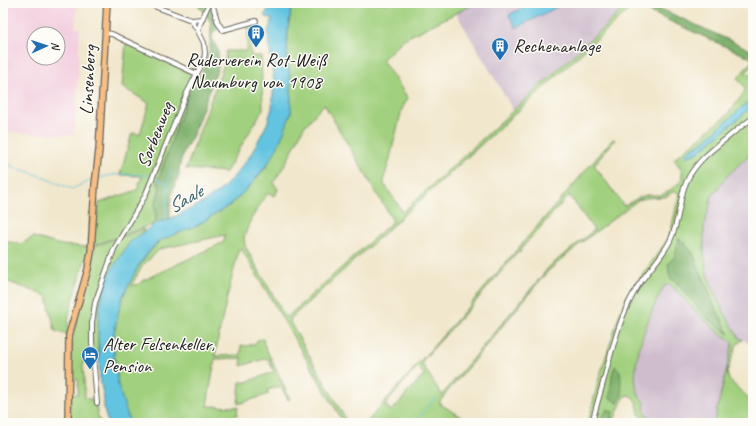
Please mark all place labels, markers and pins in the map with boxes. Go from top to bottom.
building icon: Ruderverein Rot-Weiß Naumburg von 1908 [246,23,266,48]
place label: Rechenanlage [513,34,602,58]
building icon: Rechenanlage [490,36,510,61]
place label: Ruderverein Rot-Weiß Naumburg von 1908 [186,48,328,94]
place label: Alter Felsenkeller, Pension [103,332,215,378]
hotel icon: Alter Felsenkeller, Pension [80,345,100,370]

